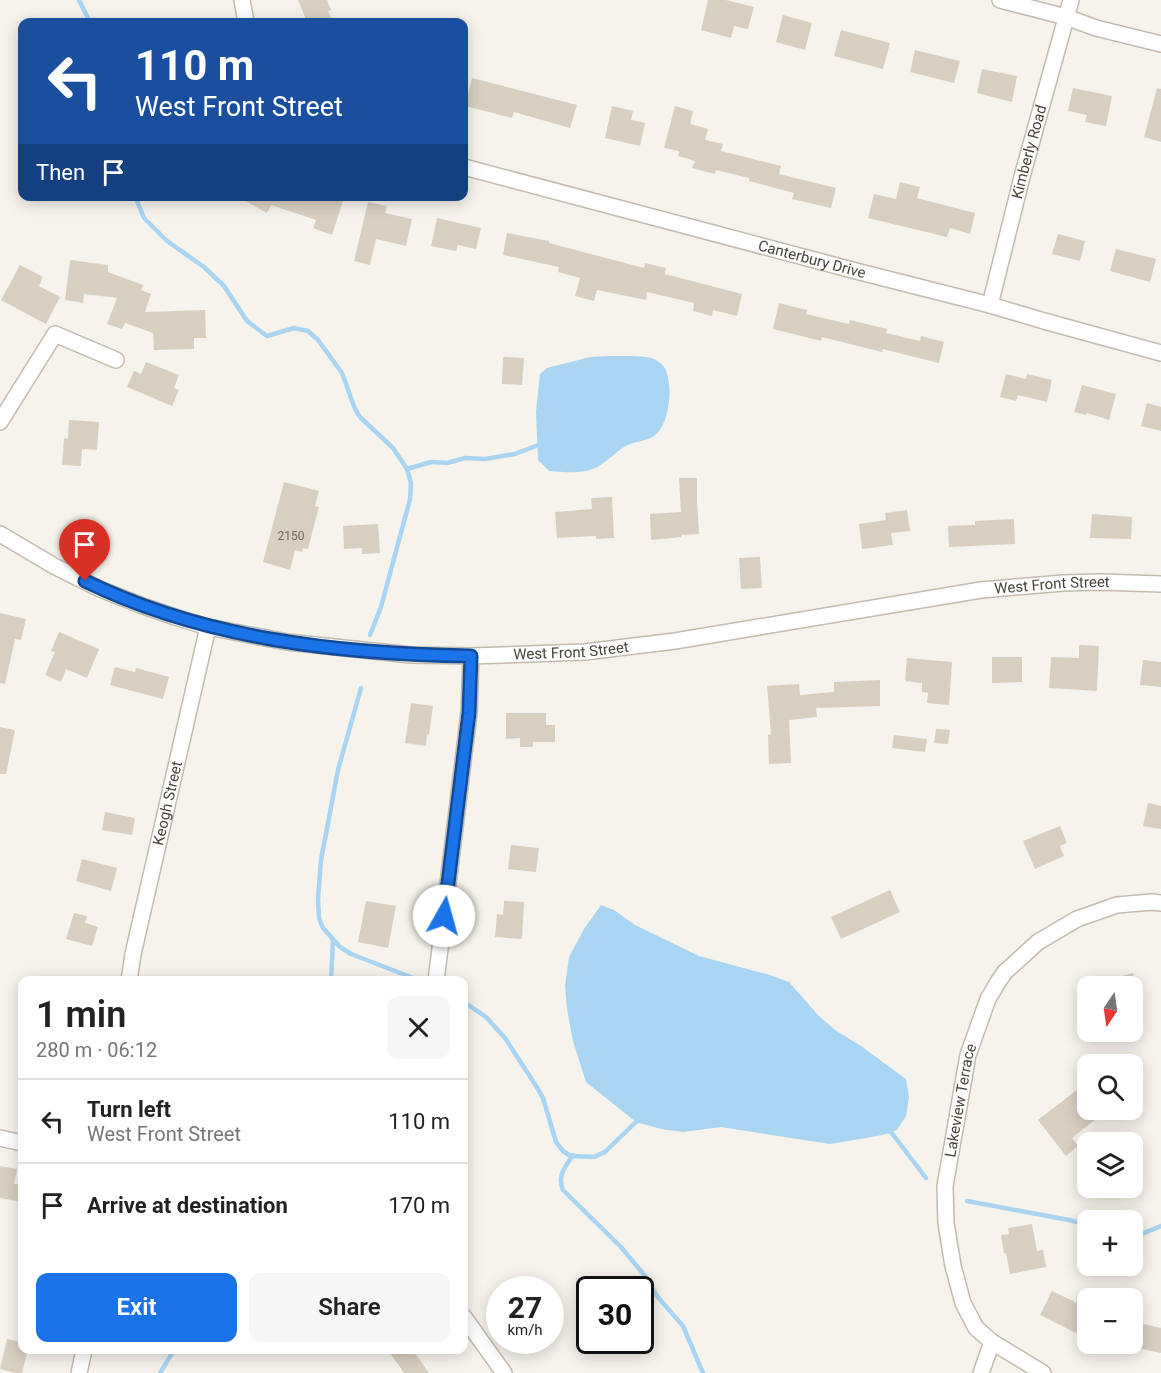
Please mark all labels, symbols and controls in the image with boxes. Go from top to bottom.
text: 110 m [135,41,254,90]
icon: left [36,42,114,120]
text: West Front Street [135,91,343,123]
street label: Kimberly Road [1008,103,1050,201]
icon: arrive [97,156,130,189]
text: Then [36,160,85,185]
street label: Canterbury Drive [756,236,868,282]
pin [59,519,110,581]
icon: arrive [68,528,101,561]
house number: 2150 [278,529,305,543]
street label: West Front Street [994,573,1110,598]
street label: West Front Street [513,638,630,664]
street label: Keogh Street [149,759,186,847]
position arrow [412,884,476,948]
north arrow [1077,976,1143,1042]
map controls [1077,976,1143,1354]
text: 1 min [36,994,126,1036]
button: close [387,996,450,1059]
text: 280 m · 06:12 [36,1038,157,1062]
street label: Lakeview Terrace [941,1041,980,1159]
button: search [1077,1054,1143,1120]
text: Turn left [87,1097,171,1122]
icon: left [36,1105,69,1138]
text: 110 m [388,1109,450,1134]
text: West Front Street [87,1122,241,1146]
button: layers [1077,1132,1143,1198]
icon: arrive [36,1189,69,1222]
text: Arrive at destination [87,1193,288,1218]
text: 170 m [388,1193,450,1218]
button: + [1077,1210,1143,1276]
button: Exit [36,1273,237,1342]
button: Share [249,1273,450,1342]
speed limit sign: 30 [576,1276,654,1354]
button: − [1077,1288,1143,1354]
text: 27 [508,1290,542,1325]
text: km/h [507,1321,543,1339]

